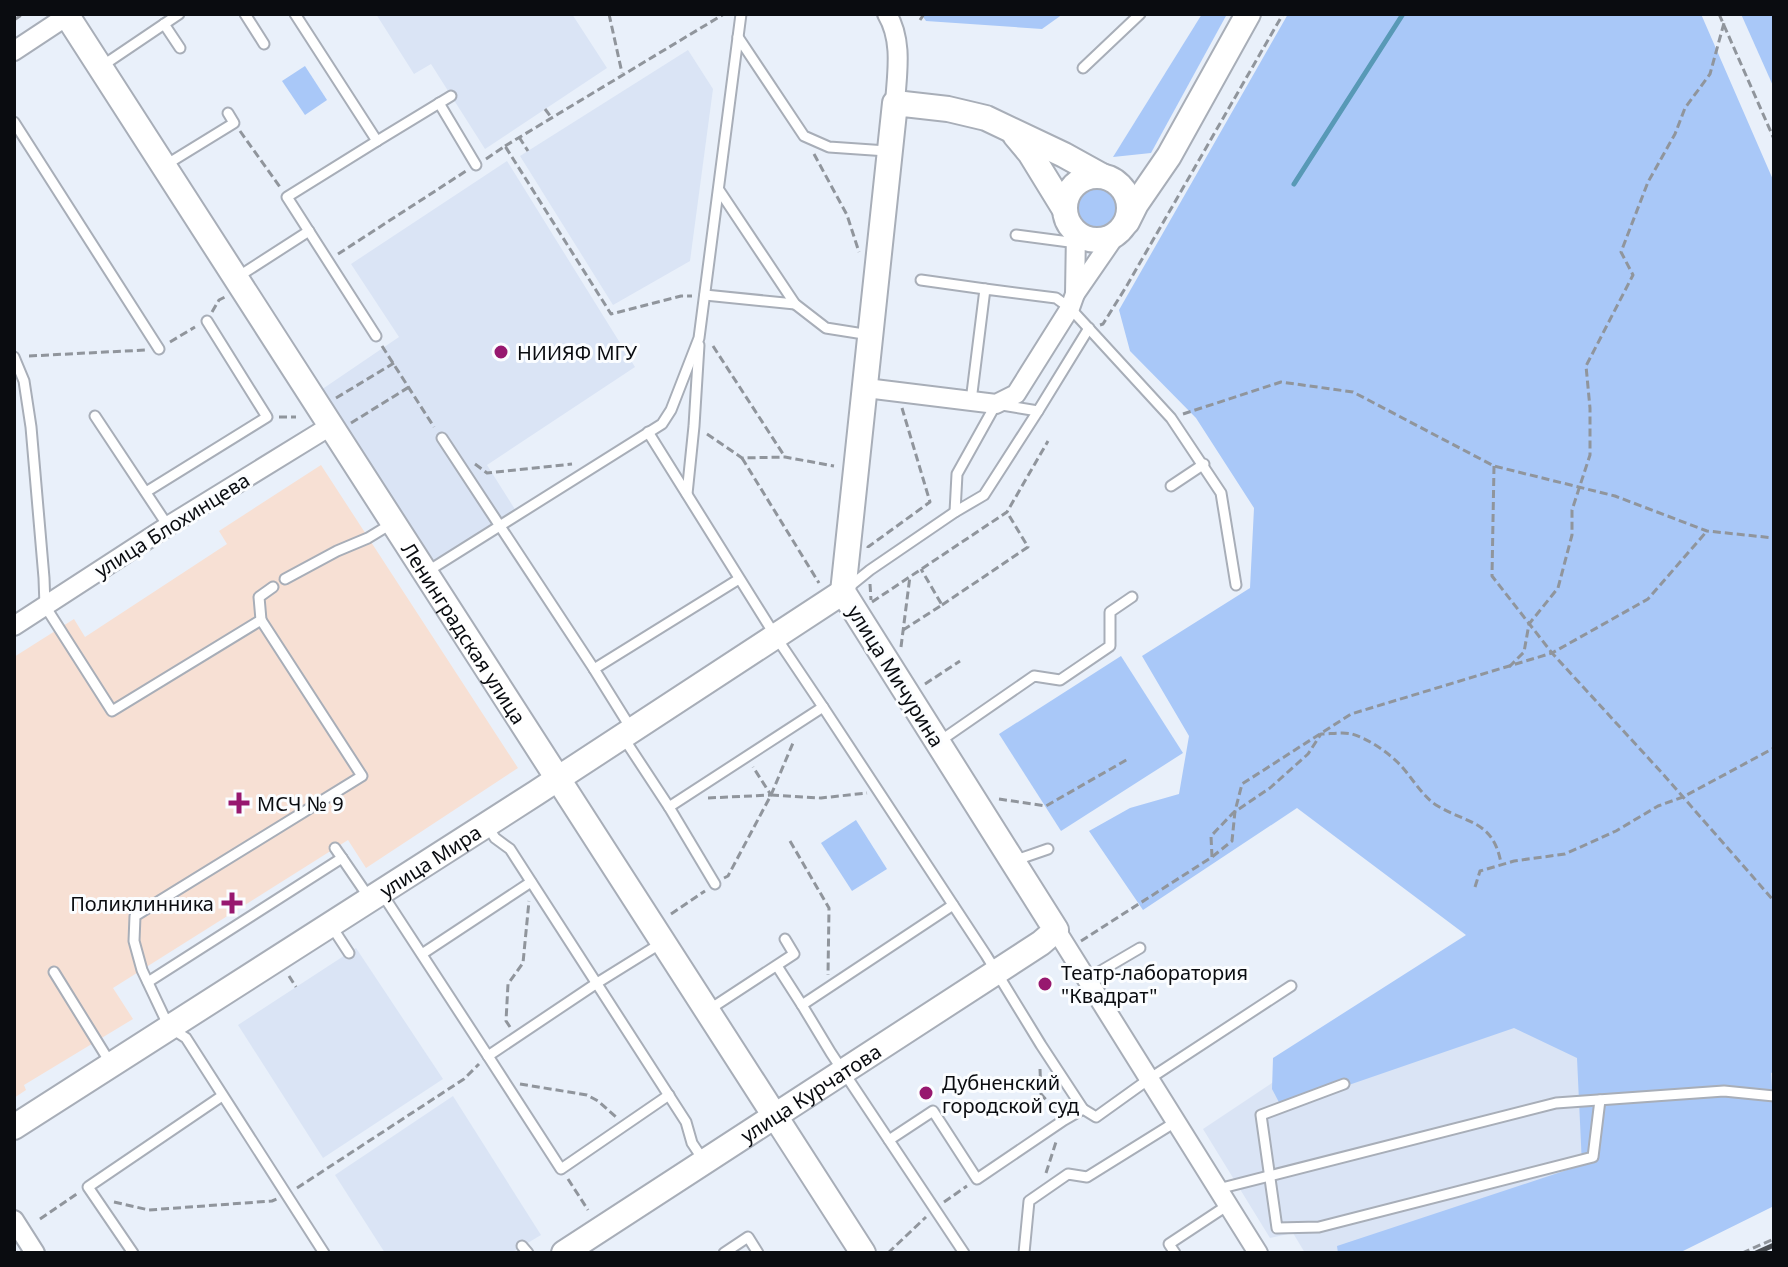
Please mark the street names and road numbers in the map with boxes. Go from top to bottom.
street label: улица Блохинцева [89,466,255,584]
street label: Ленинградская улица [396,537,533,729]
street label: улица Мичурина [842,600,950,752]
street label: улица Мира [374,818,486,903]
street label: улица Курчатова [735,1037,886,1148]

